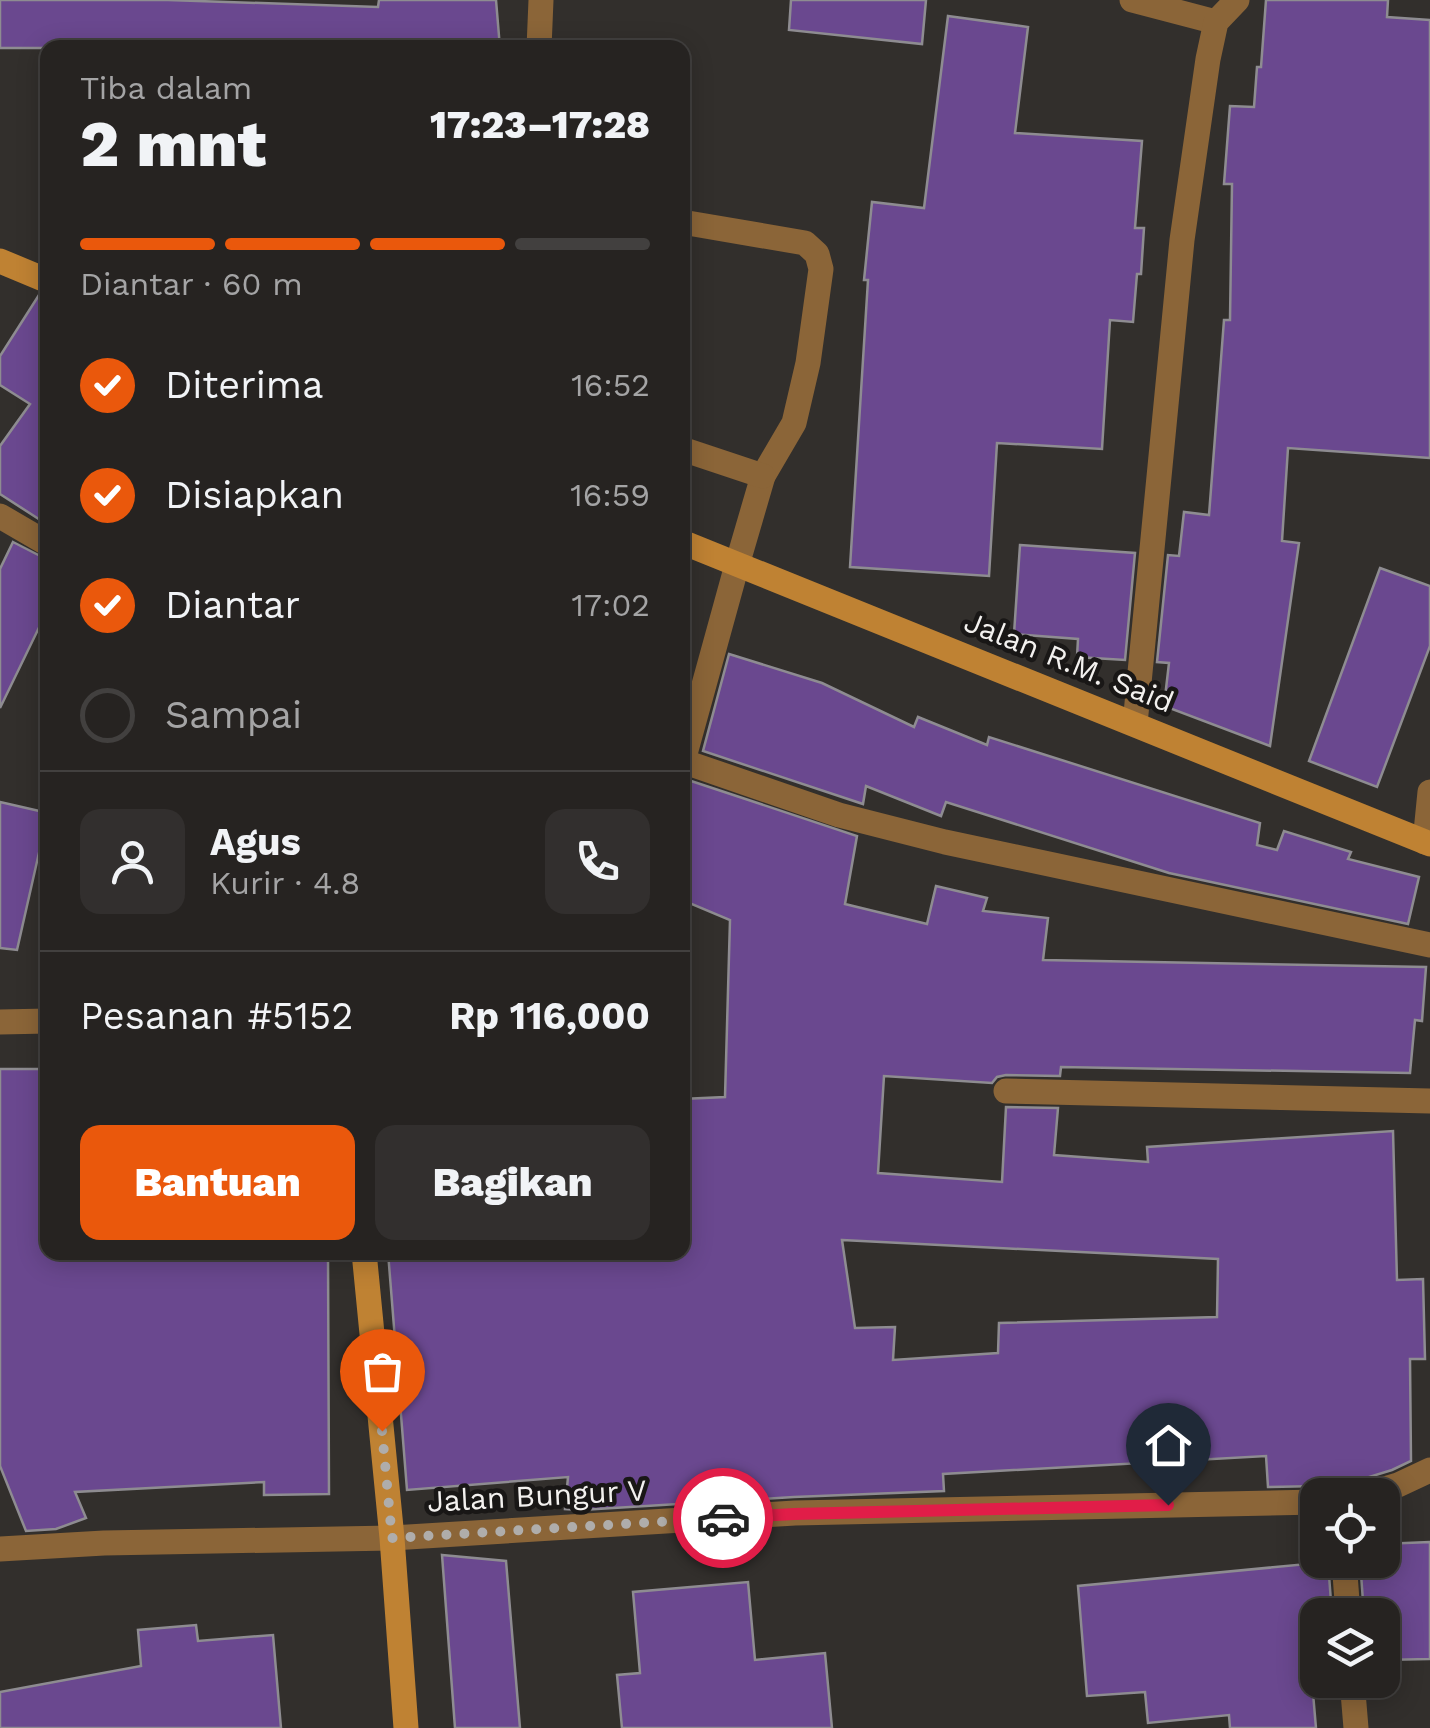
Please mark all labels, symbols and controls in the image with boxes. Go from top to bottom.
text: Tiba dalam [80,69,252,107]
text: 17:23–17:28 [430,103,650,147]
text: 2 mnt [80,106,266,182]
text: Diantar · 60 m [80,265,303,303]
icon: check [80,358,135,413]
text: Diterima [165,363,324,407]
text: 16:52 [571,366,650,404]
icon: check [80,468,135,523]
text: Disiapkan [165,473,344,517]
text: 16:59 [570,476,650,514]
icon: check [80,578,135,633]
text: Diantar [165,583,300,627]
text: 17:02 [572,586,650,624]
street label: Jalan R.M. Said [959,604,1179,720]
text: Sampai [165,693,302,737]
button: person [80,809,185,914]
button: phone [545,809,650,914]
text: Agus [210,820,301,864]
text: Kurir · 4.8 [210,864,360,902]
text: Pesanan #5152 [80,994,353,1038]
text: Rp 116,000 [449,994,650,1038]
button: Bantuan [80,1125,355,1240]
button: Bagikan [375,1125,650,1240]
pin [340,1329,425,1432]
icon: bag [355,1344,410,1399]
pin [1126,1403,1211,1506]
icon: home [1141,1418,1196,1473]
courier [673,1468,773,1568]
street label: Jalan Bungur V [426,1472,648,1519]
map controls [1300,1478,1400,1698]
button: locate [1300,1478,1400,1578]
icon: car [696,1491,751,1546]
button: layers [1300,1598,1400,1698]

